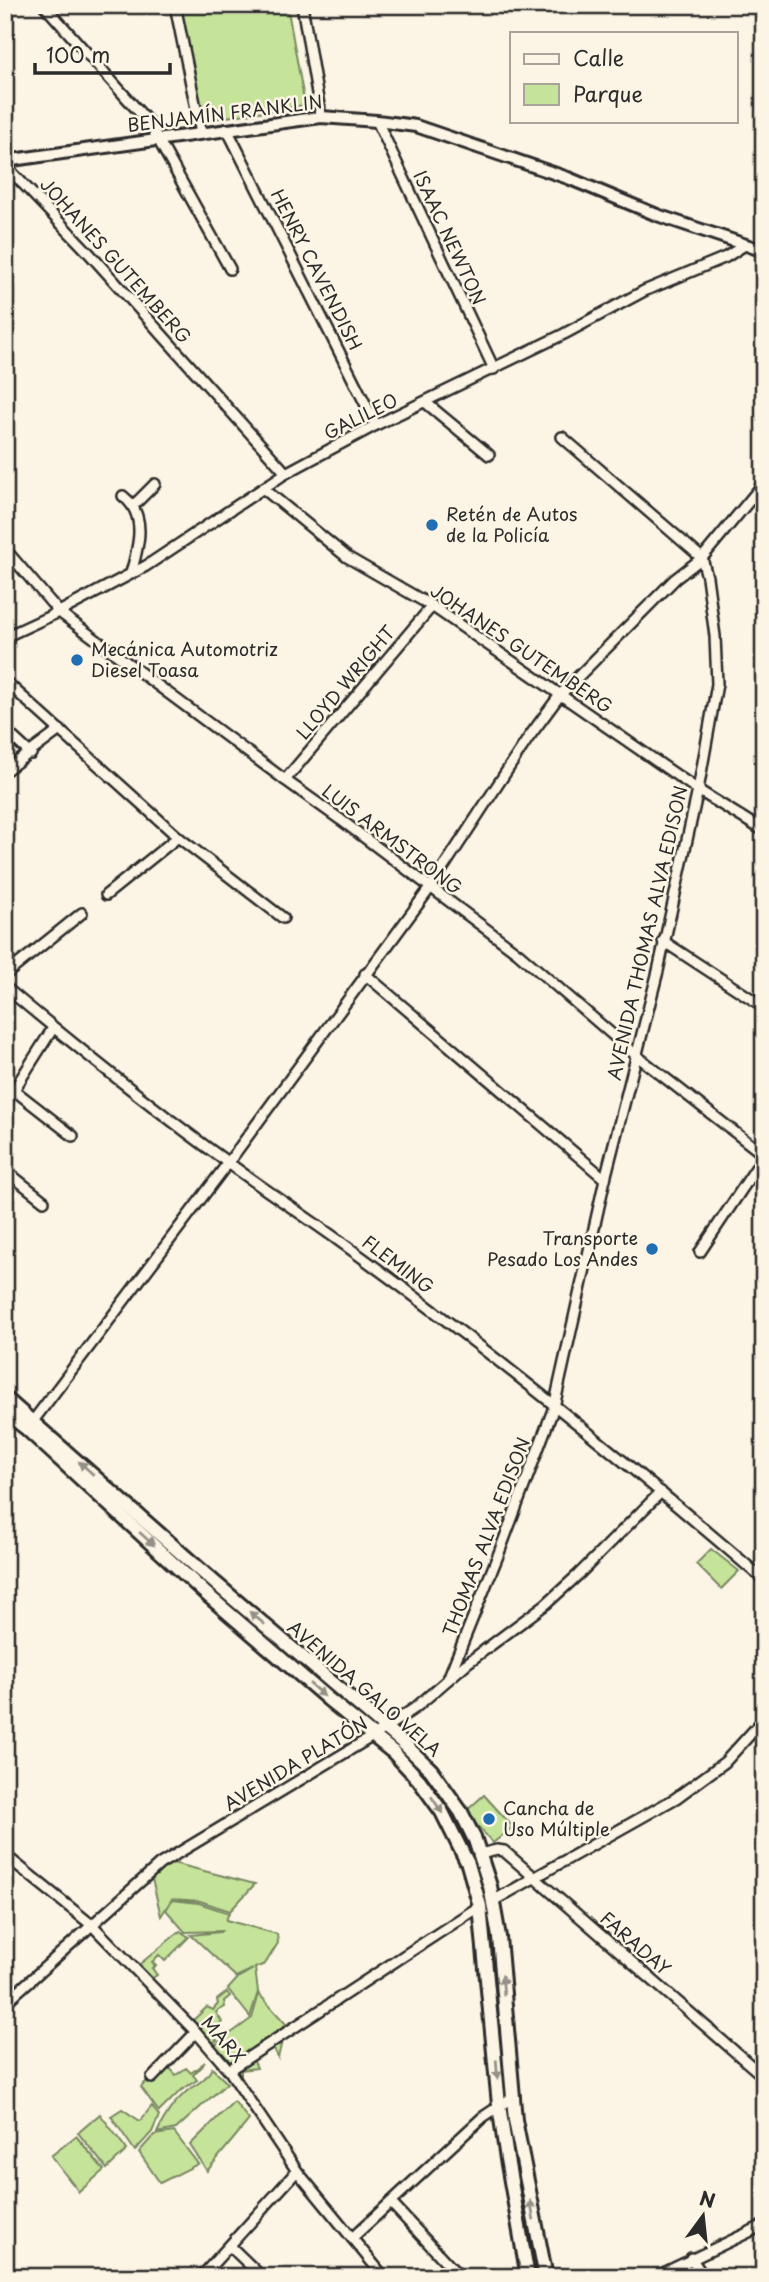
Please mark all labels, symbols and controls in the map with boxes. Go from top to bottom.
scale bar [35,32,170,76]
legend [510,32,738,122]
text: 100 m [46,38,110,70]
text: Calle [573,41,624,73]
text: Parque [573,77,643,109]
street label: BENJAMÍN FRANKLIN [126,87,324,138]
street label: ISAAC NEWTON [407,166,493,309]
street label: JOHANES GUTEMBERG [34,171,198,349]
street label: HENRY CAVENDISH [265,184,370,355]
street label: GALILEO [319,386,402,446]
place label: Retén de Autos de la Policía [446,500,577,548]
marker: Retén de Autos de la Policía [424,517,440,533]
street label: JOHANES GUTEMBERG [425,577,618,719]
street label: LLOYD WRIGHT [289,619,401,745]
place label: Mecánica Automotriz Diesel Toasa [91,635,278,683]
marker: Mecánica Automotriz Diesel Toasa [69,652,85,668]
street label: LUIS ARMSTRONG [317,777,469,901]
street label: AVENIDA THOMAS ALVA EDISON [599,783,694,1083]
place label: Transporte Pesado Los Andes [487,1224,638,1272]
street label: FLEMING [357,1228,441,1300]
marker: Transporte Pesado Los Andes [644,1241,660,1257]
street label: THOMAS ALVA EDISON [435,1433,536,1640]
one-way arrow [77,1460,95,1476]
one-way arrow [138,1531,155,1547]
one-way arrow [248,1611,266,1626]
street label: AVENIDA GALO VELA [282,1613,448,1762]
one-way arrow [309,1682,326,1697]
street label: AVENIDA PLATÓN [218,1709,372,1816]
place label: Cancha de Uso Múltiple [503,1794,610,1842]
one-way arrow [430,1795,443,1814]
marker: Cancha de Uso Múltiple [481,1811,497,1827]
street label: FARADAY [595,1905,678,1982]
one-way arrow [498,1973,509,1995]
street label: MARX [196,2009,253,2069]
one-way arrow [492,2060,503,2082]
north arrow [668,2180,738,2250]
text: N [697,2183,719,2214]
one-way arrow [526,2199,537,2221]

